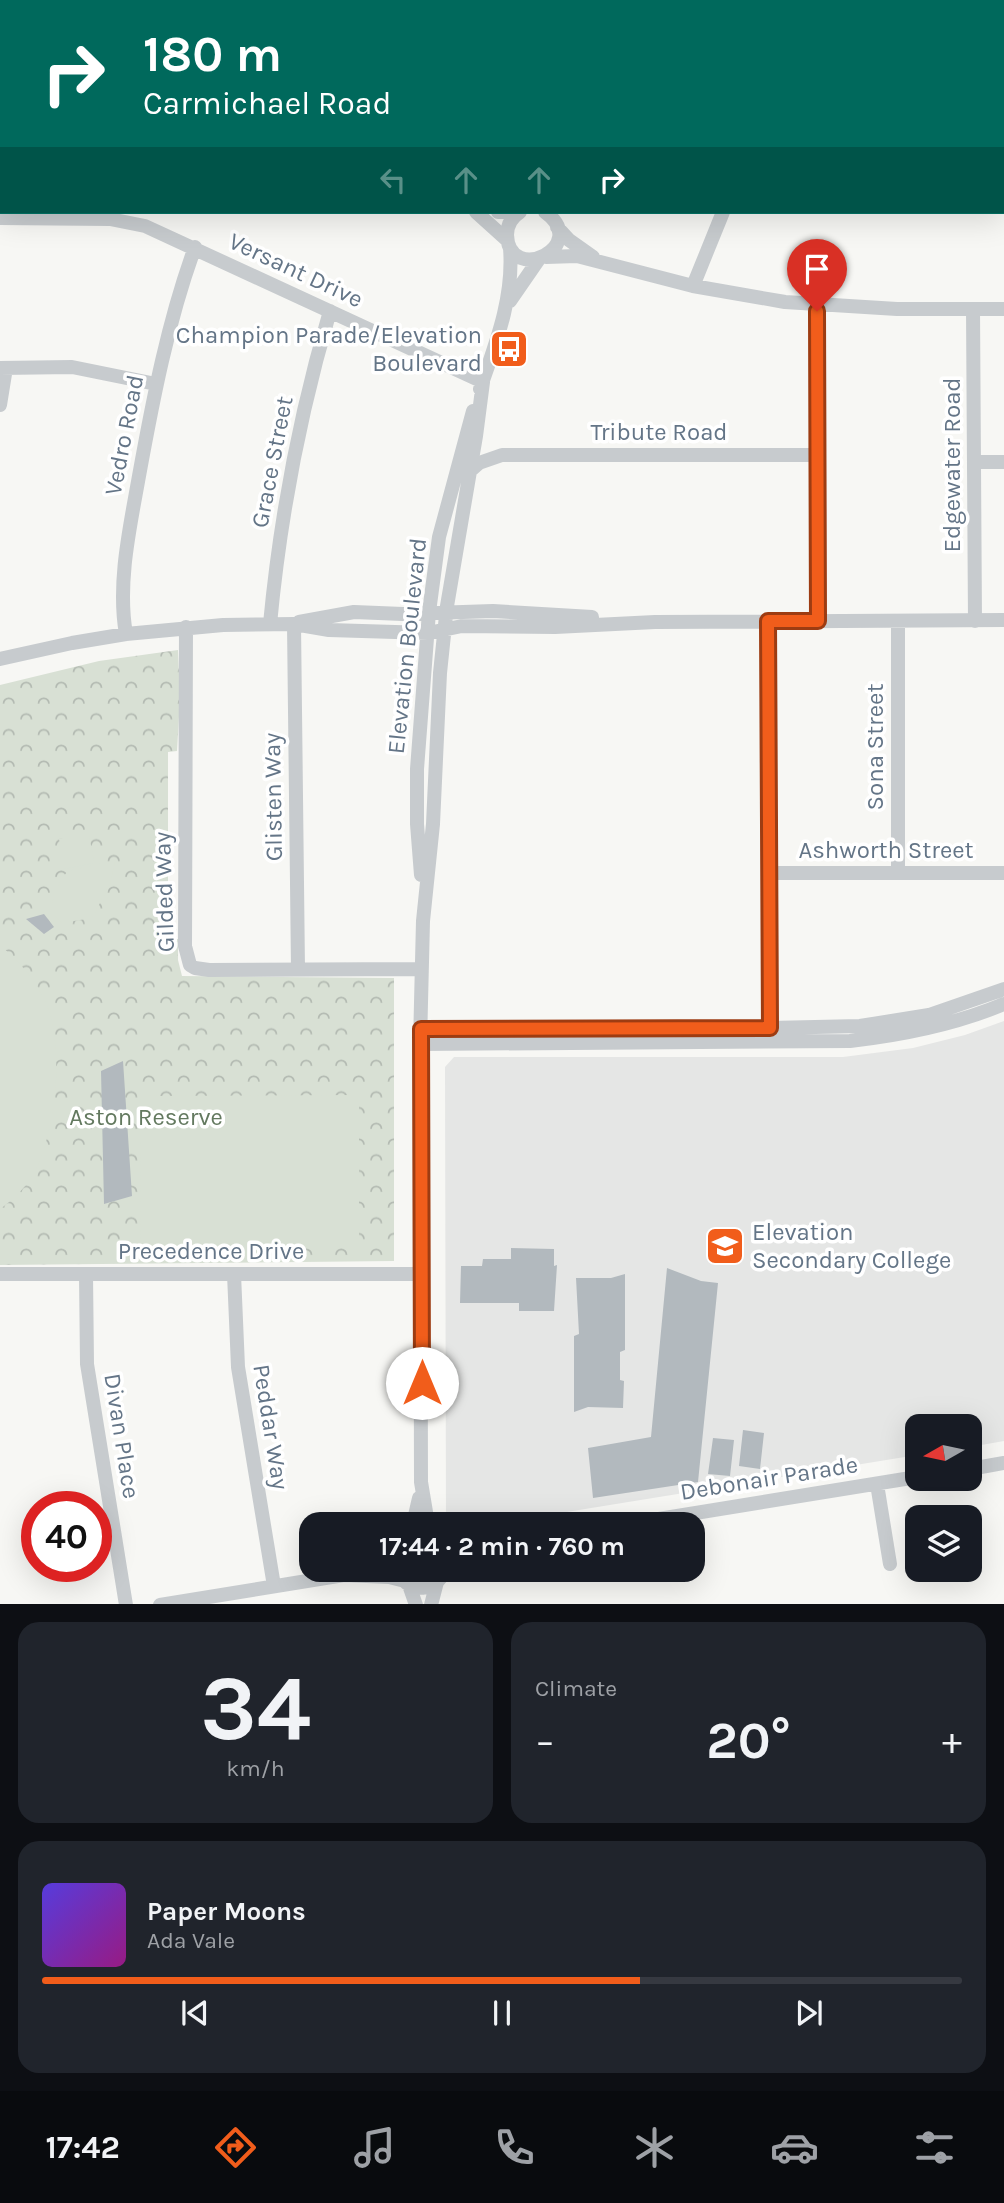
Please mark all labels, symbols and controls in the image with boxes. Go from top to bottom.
text: 180 m [143,26,282,83]
icon: right [28,28,119,119]
text: Carmichael Road [143,85,391,122]
icon: left [374,161,412,199]
icon: ahead [447,161,485,199]
icon: ahead [520,161,558,199]
icon: right [593,161,631,199]
street label: Versant Drive [224,227,368,313]
pin [787,239,847,311]
icon: arrive [798,250,836,288]
place label: Champion Parade/Elevation Boulevard [176,321,482,377]
bus stop icon: Champion Parade/Elevation Boulevard [488,328,530,370]
street label: Vedro Road [99,372,149,498]
street label: Edgewater Road [938,377,966,553]
street label: Grace Street [246,394,298,530]
street label: Tribute Road [590,418,728,446]
street label: Elevation Boulevard [382,537,432,755]
street label: Sona Street [861,684,889,810]
street label: Glisten Way [258,732,288,862]
street label: Gilded Way [148,831,180,953]
street label: Ashworth Street [798,836,974,864]
park label: Aston Reserve [69,1103,223,1131]
place label: Elevation Secondary College [752,1218,951,1274]
school or university icon: Elevation Secondary College [704,1225,746,1267]
street label: Precedence Drive [118,1237,304,1265]
position arrow [385,1346,459,1420]
street label: Peddar Way [247,1362,295,1492]
street label: Divan Place [98,1371,146,1501]
north arrow [905,1414,982,1491]
map controls [905,1414,982,1582]
street label: Debonair Parade [678,1450,860,1506]
speed limit sign: 40 [21,1491,112,1582]
button: layers [905,1505,982,1582]
text: 17:44 · 2 min · 760 m [379,1531,625,1562]
text: 34 [200,1656,311,1762]
text: Climate [535,1675,617,1702]
text: 20° [706,1710,791,1771]
text: − [535,1719,555,1764]
text: + [942,1719,962,1764]
text: km/h [226,1755,285,1782]
text: Paper Moons [147,1896,306,1927]
text: Ada Vale [147,1927,235,1954]
icon: previous [176,1994,214,2032]
icon: pause [483,1994,521,2032]
icon: next [790,1994,828,2032]
icon: directions [211,2123,260,2172]
icon: music [350,2123,399,2172]
icon: phone [490,2123,539,2172]
icon: climate [630,2123,679,2172]
icon: car [770,2123,819,2172]
icon: filters [910,2123,959,2172]
text: 17:42 [45,2129,120,2166]

